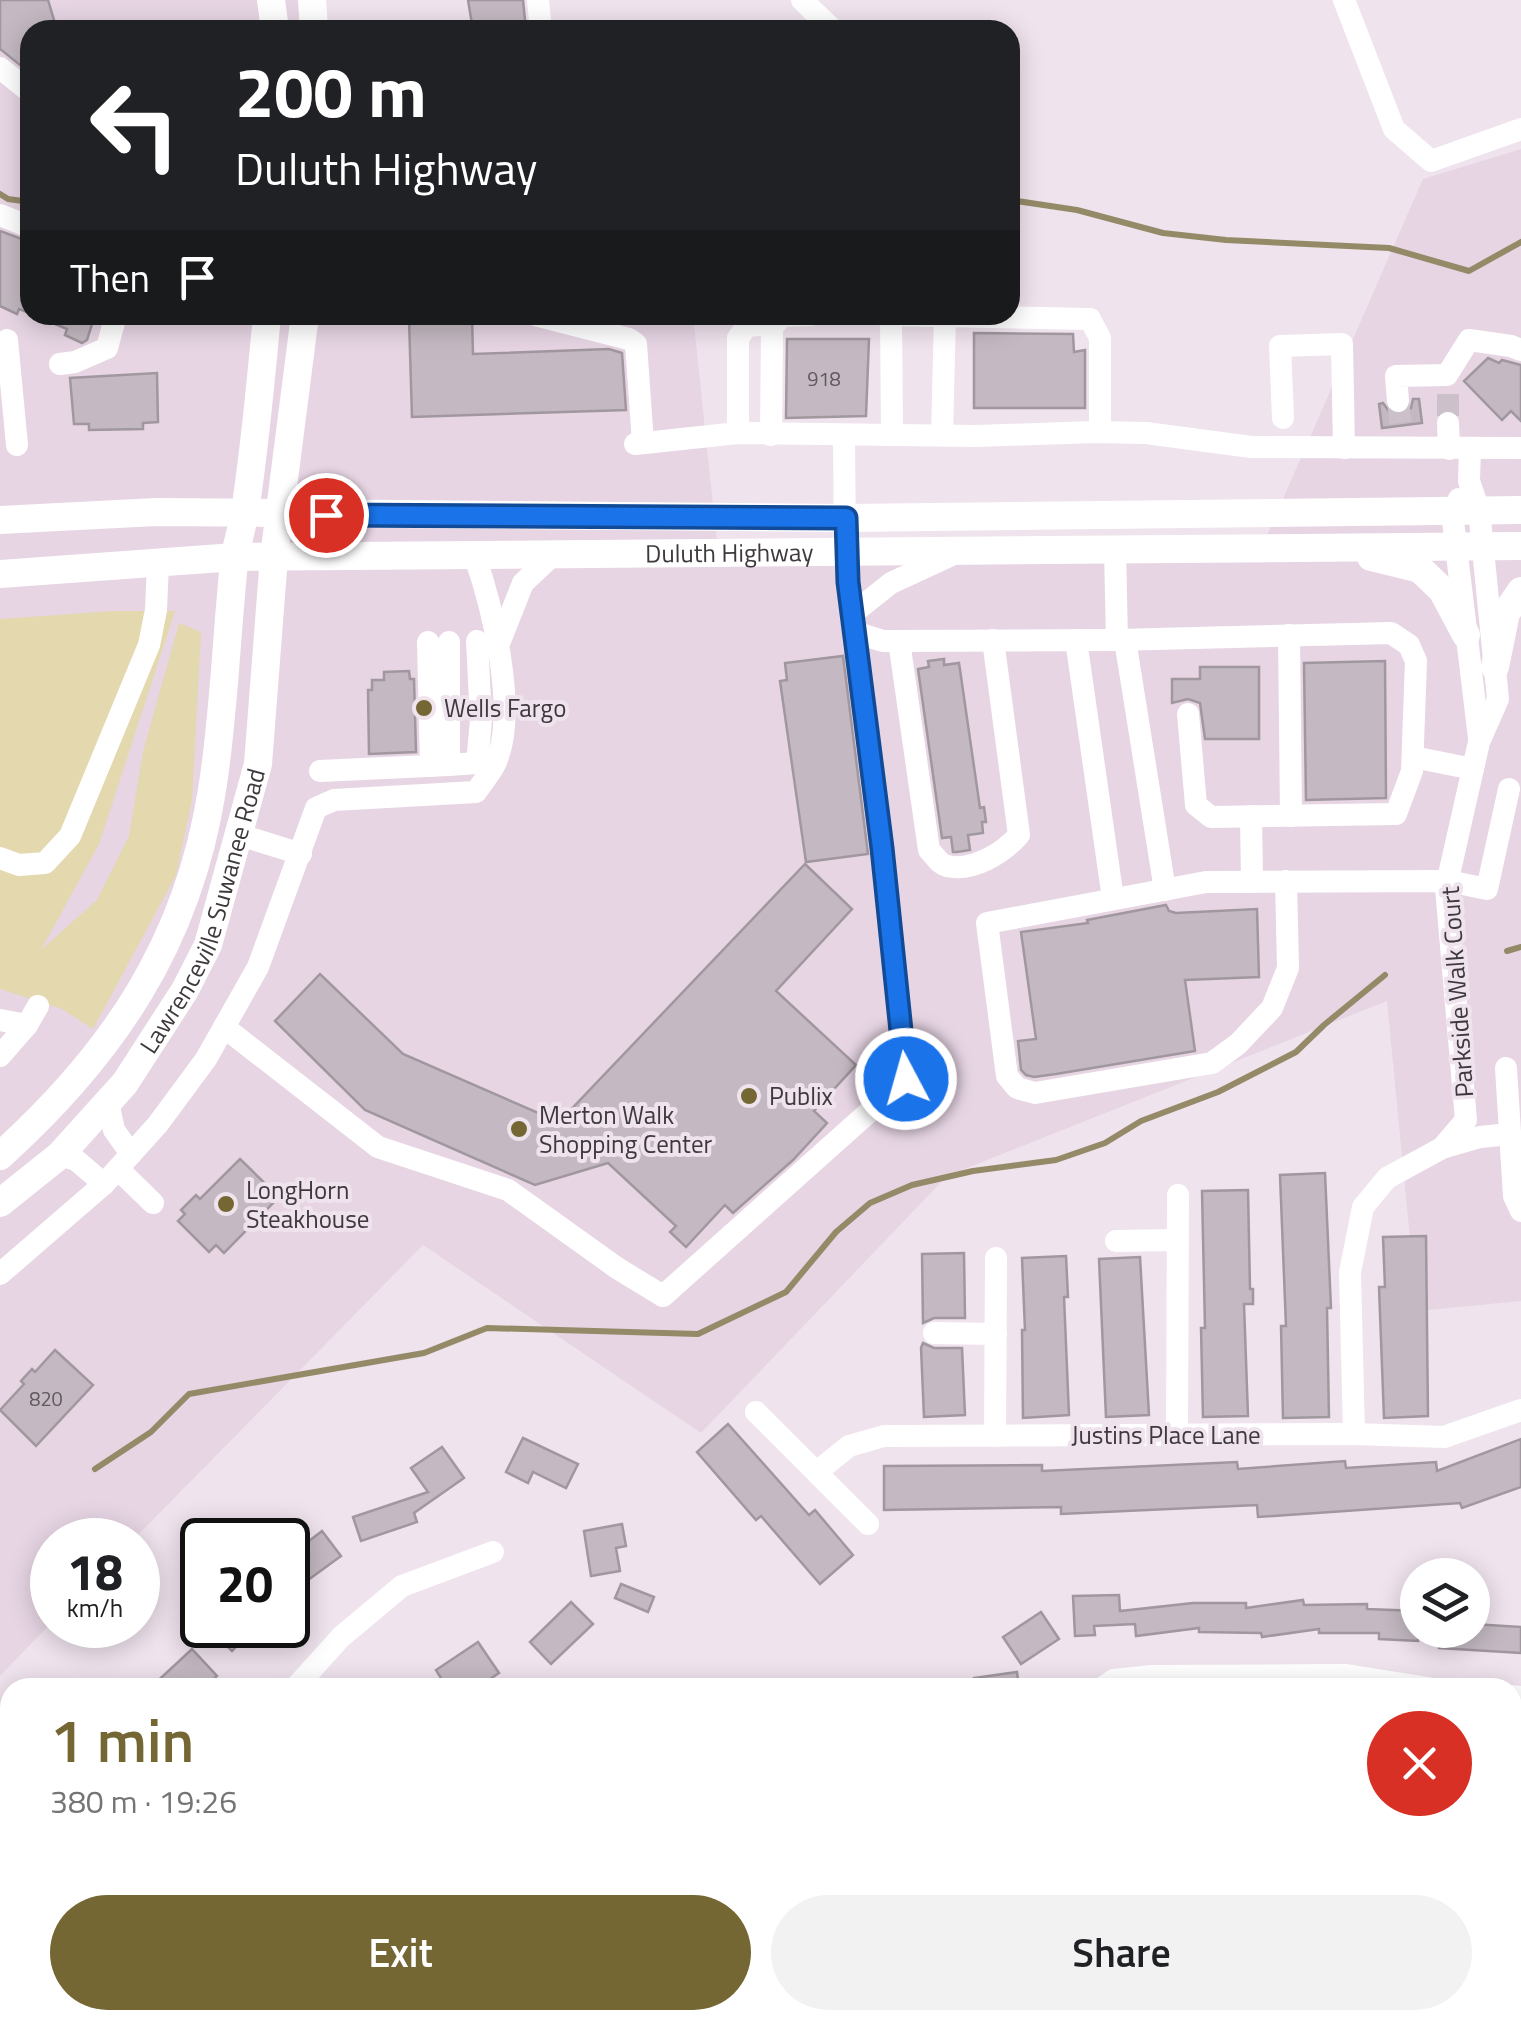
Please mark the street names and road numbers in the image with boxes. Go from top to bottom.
street label: Duluth Highway [645,533,814,572]
street label: Lawrenceville Suwanee Road [130,764,275,1061]
street label: Parkside Walk Court [1431,885,1483,1099]
street label: Justins Place Lane [1071,1416,1261,1454]

